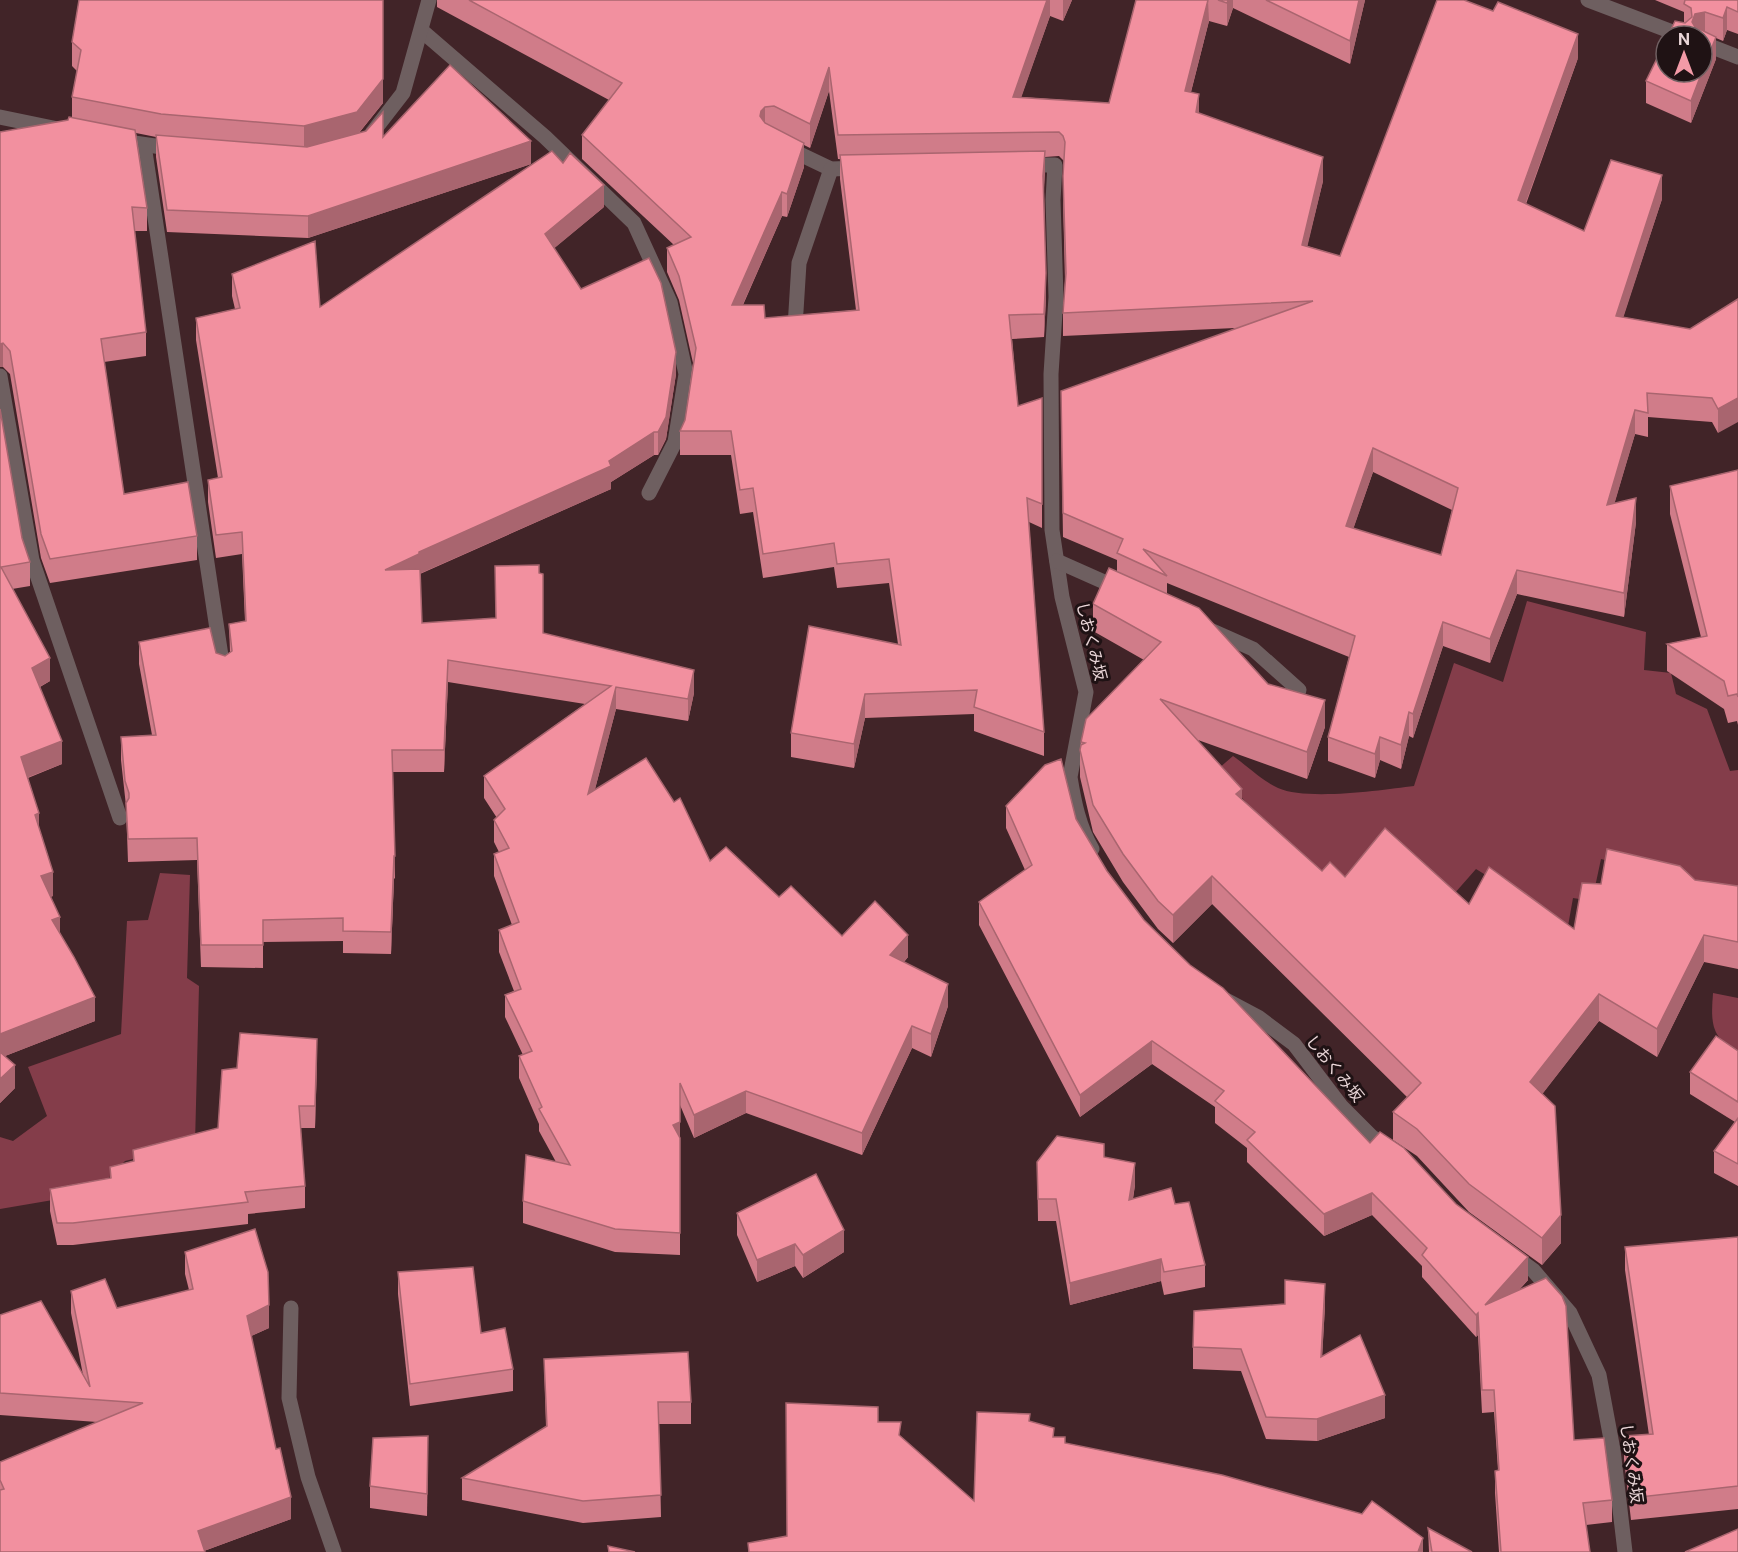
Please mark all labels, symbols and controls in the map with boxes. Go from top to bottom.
north arrow [1654,24,1714,84]
text: N [1678,30,1690,49]
street label: しおくみ坂 [1073,600,1110,683]
street label: しおくみ坂 [1302,1031,1367,1106]
street label: しおくみ坂 [1616,1422,1647,1504]

